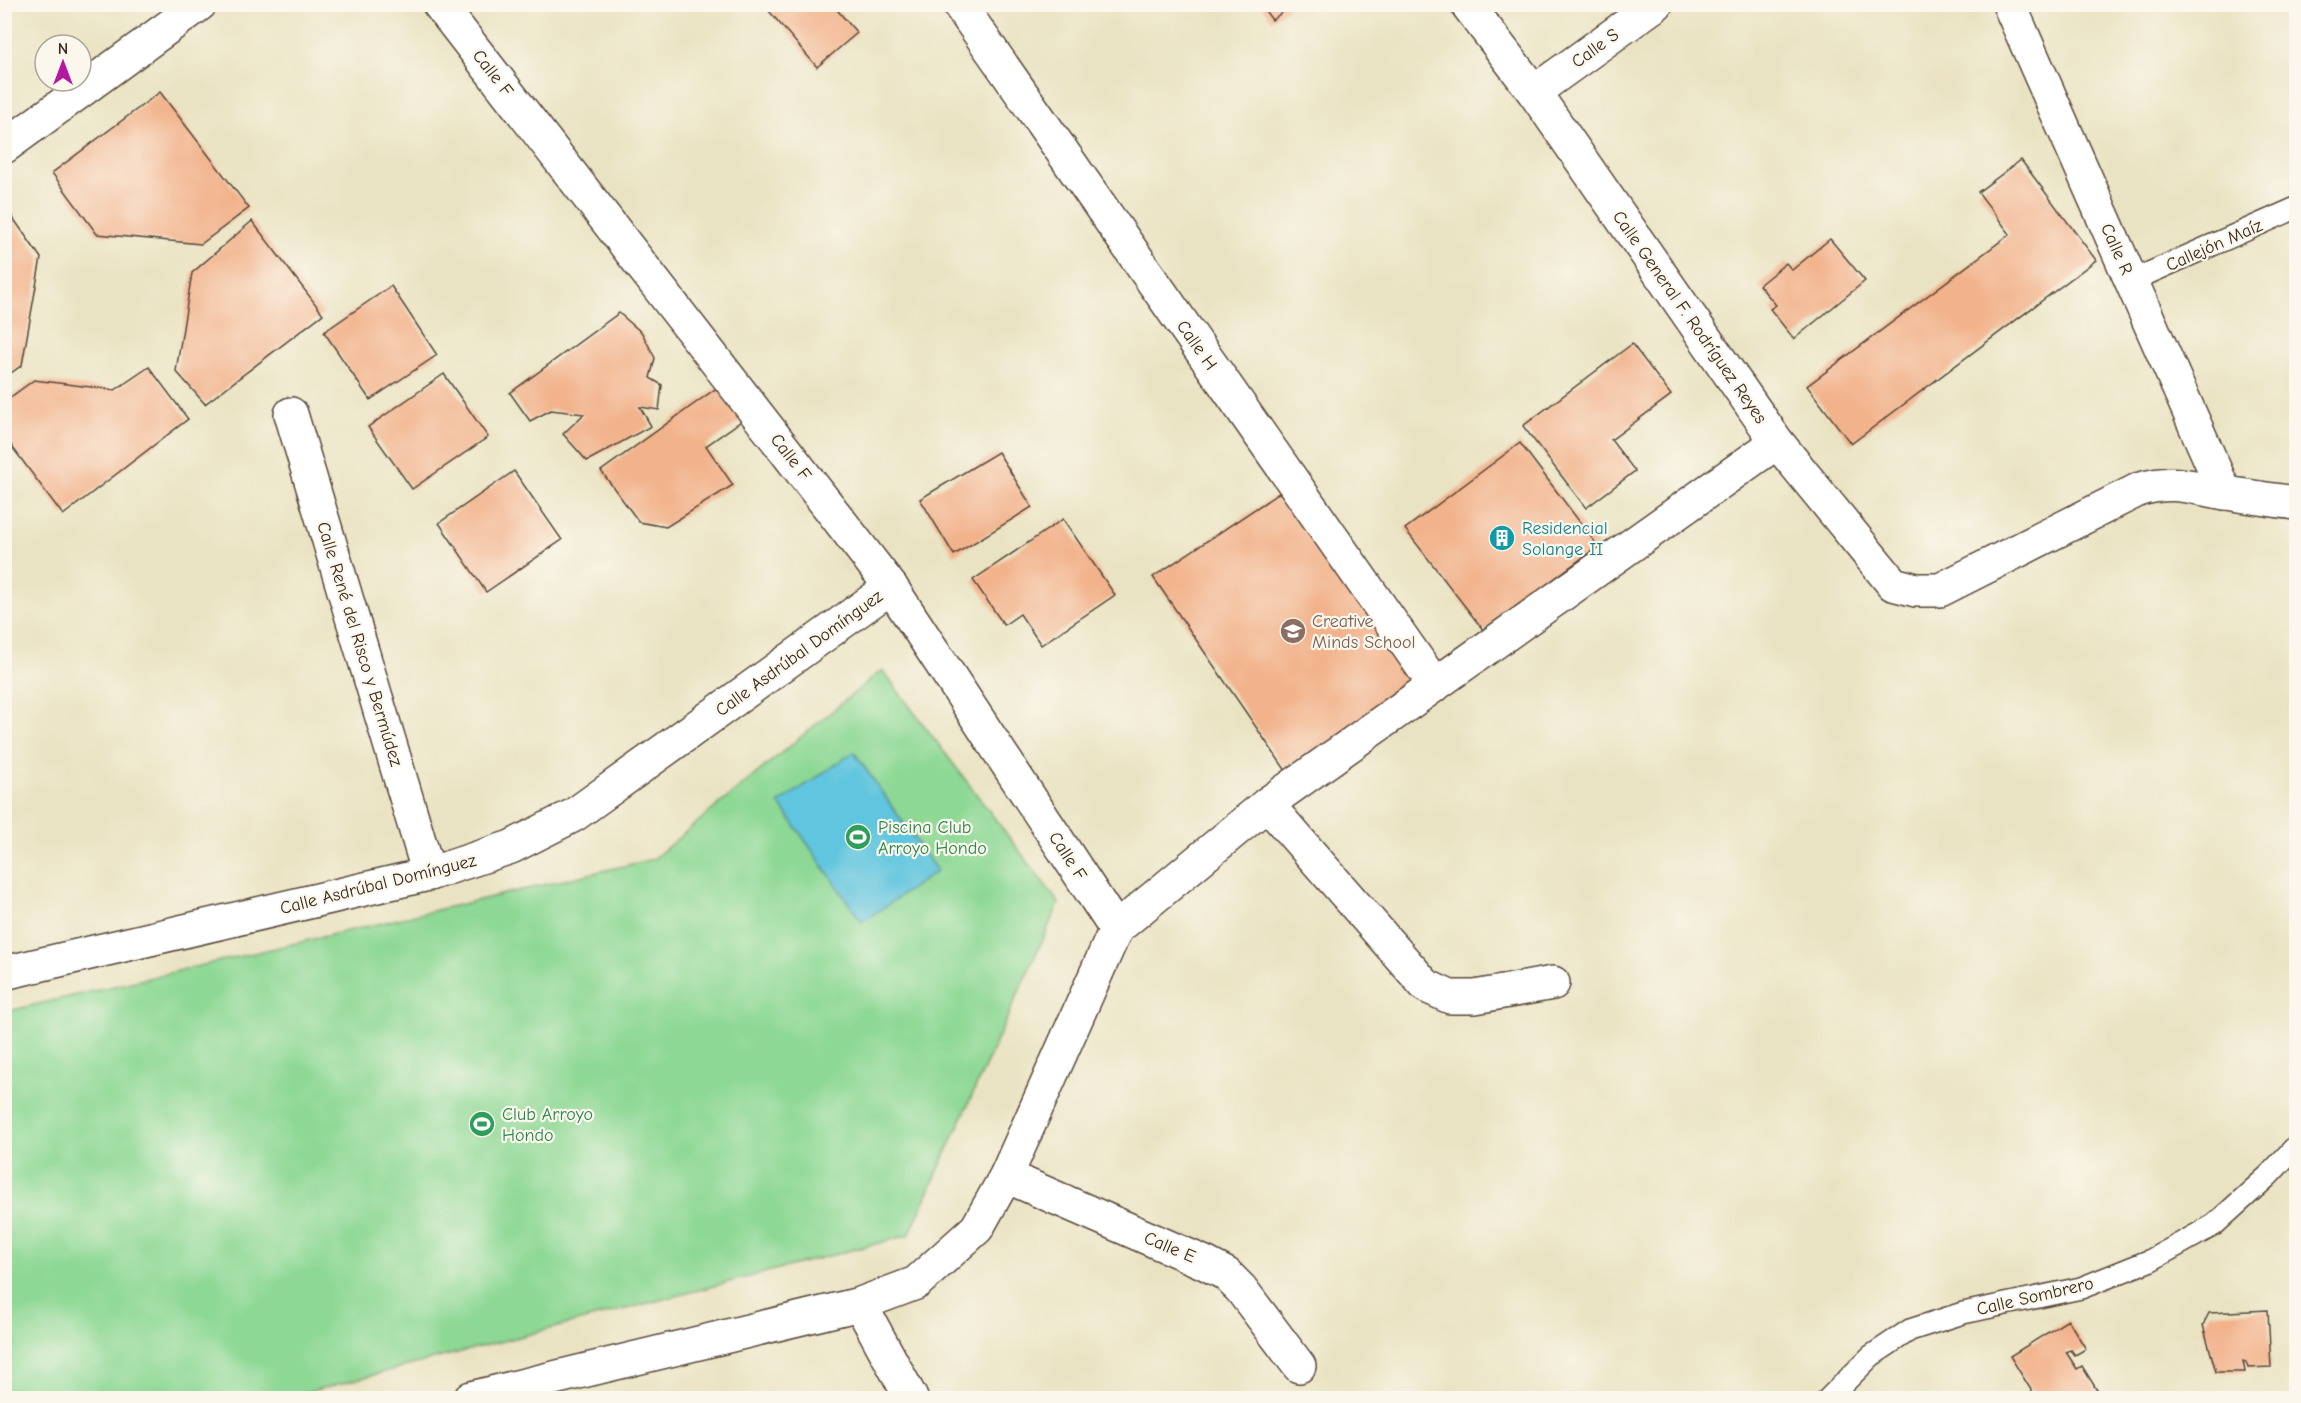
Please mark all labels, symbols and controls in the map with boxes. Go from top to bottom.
street label: Calle S [1568,24,1623,73]
north arrow [33,33,93,93]
text: N [58,40,68,58]
street label: Calle F [468,46,518,101]
street label: Calle General F. Rodríguez Reyes [1608,207,1771,428]
street label: Callejón Maíz [2163,215,2266,276]
street label: Calle R [2096,220,2137,278]
street label: Calle H [1172,316,1221,374]
street label: Calle F [766,430,816,485]
place label: Residencial Solange II [1522,518,1608,560]
street label: Calle René del Risco y Bermúdez [312,519,407,769]
building icon: Residencial Solange II [1487,523,1517,553]
street label: Calle Asdrúbal Domínguez [712,586,887,721]
place label: Creative Minds School [1312,611,1415,653]
school or university icon: Creative Minds School [1278,616,1308,646]
place label: Piscina Club Arroyo Hondo [878,817,987,859]
sports icon: Piscina Club Arroyo Hondo [843,822,873,852]
street label: Calle F [1044,828,1091,885]
street label: Calle Asdrúbal Domínguez [278,850,478,919]
place label: Club Arroyo Hondo [502,1104,593,1146]
sports icon: Club Arroyo Hondo [467,1109,497,1139]
street label: Calle E [1141,1227,1199,1268]
street label: Calle Sombrero [1975,1273,2096,1320]

